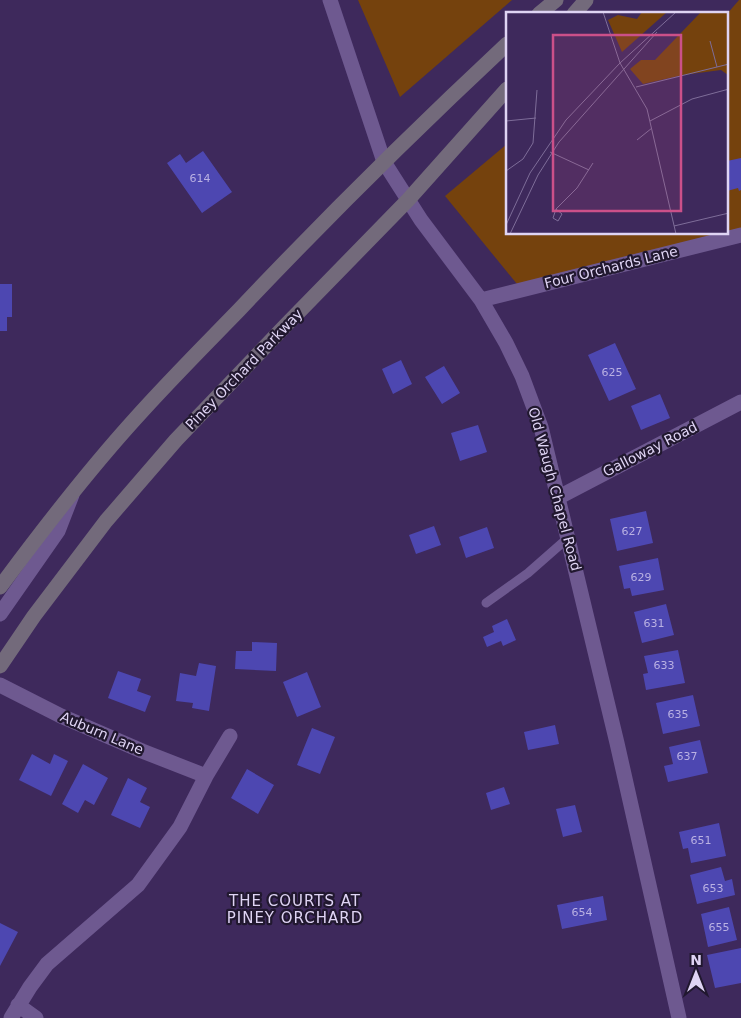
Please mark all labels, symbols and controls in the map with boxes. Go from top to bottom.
inset map [506,12,728,235]
house number: 614 [190,172,211,185]
street label: Four Orchards Lane [543,243,679,291]
street label: Piney Orchard Parkway [182,305,306,433]
house number: 625 [602,366,623,379]
street label: Old Waugh Chapel Road [525,405,585,573]
street label: Galloway Road [600,418,700,480]
house number: 627 [622,525,643,538]
house number: 629 [631,571,652,584]
house number: 631 [644,617,665,630]
house number: 633 [654,659,675,672]
street label: Auburn Lane [58,708,146,758]
house number: 635 [668,708,689,721]
house number: 637 [677,750,698,763]
house number: 651 [691,834,712,847]
house number: 653 [703,882,724,895]
district label: THE COURTS AT PINEY ORCHARD [227,892,363,927]
house number: 654 [572,906,593,919]
house number: 655 [709,921,730,934]
north arrow [671,948,721,998]
text: N [690,952,702,968]

